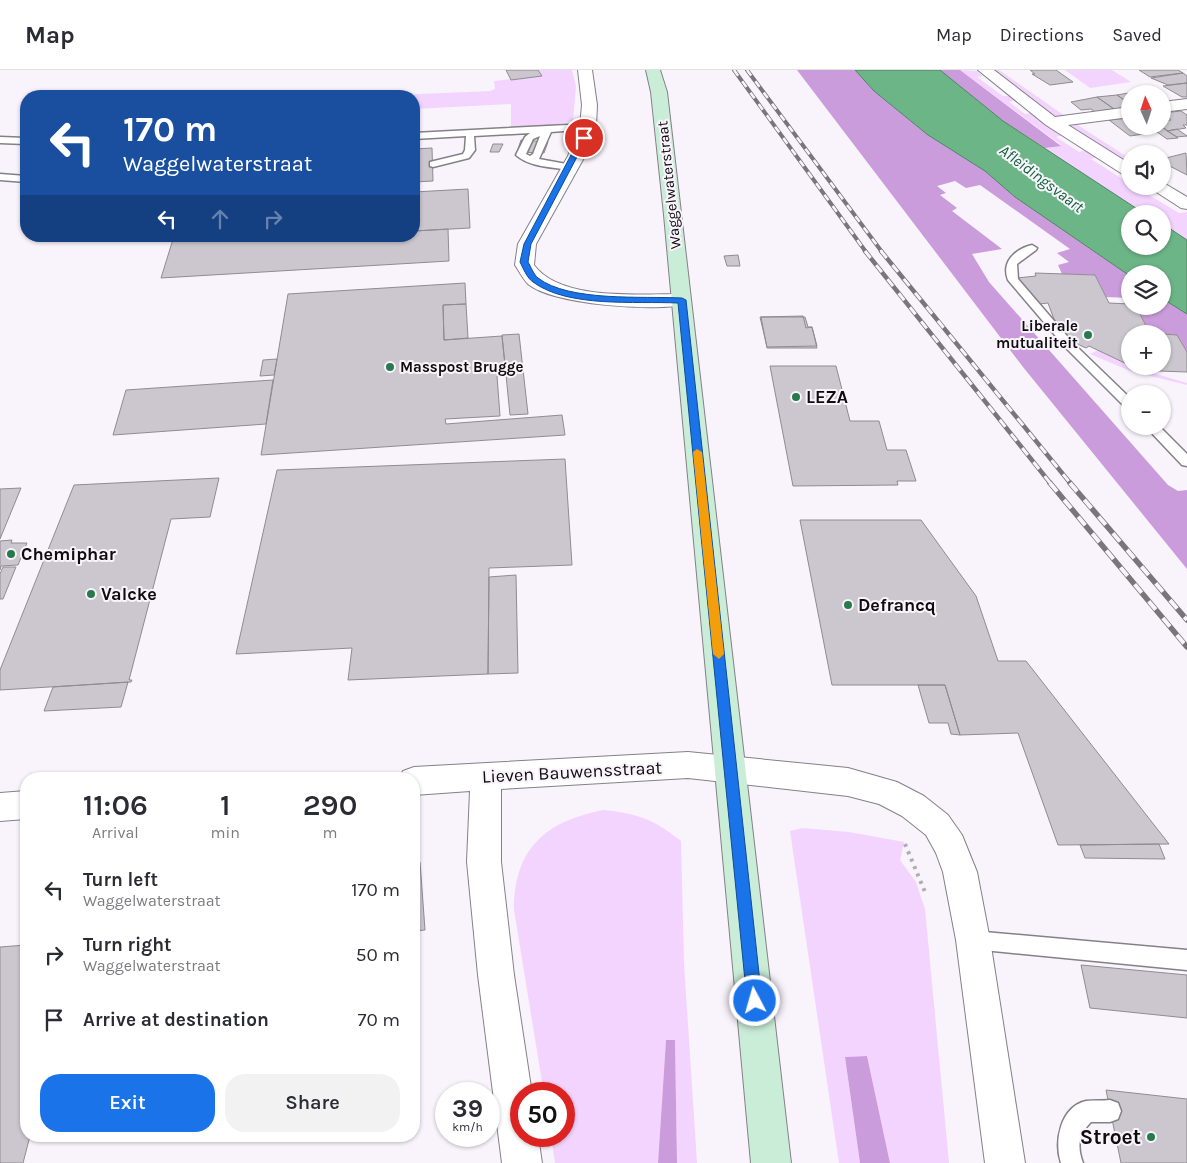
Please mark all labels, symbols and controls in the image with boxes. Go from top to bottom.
text: Map [25,21,75,49]
text: Map [936,24,972,46]
text: Directions [1000,24,1084,46]
text: Saved [1112,24,1162,46]
north arrow [1121,85,1171,135]
map controls [1121,85,1171,435]
text: 170 m [123,109,217,150]
icon: left [40,110,105,175]
pin [563,117,605,159]
street label: Waggelwaterstraat [653,120,685,250]
icon: arrive [570,124,598,152]
water label: Afleidingsvaart [996,141,1088,217]
button: sound [1121,145,1171,195]
text: Waggelwaterstraat [123,151,312,177]
icon: left [153,205,181,233]
icon: ahead [206,205,234,233]
icon: right [259,205,287,233]
button: search [1121,205,1171,255]
button: layers [1121,265,1171,315]
place label: Liberale mutualiteit [996,317,1078,352]
button: + [1121,325,1171,375]
marker: Liberale mutualiteit [1082,329,1094,341]
place label: Masspost Brugge [400,358,523,376]
marker: Masspost Brugge [384,361,396,373]
button: − [1121,385,1171,435]
place label: LEZA [806,386,848,408]
marker: LEZA [790,391,802,403]
place label: Chemiphar [21,543,116,565]
marker: Chemiphar [5,548,17,560]
place label: Valcke [101,583,157,605]
marker: Valcke [85,588,97,600]
place label: Defrancq [858,594,936,616]
marker: Defrancq [842,599,854,611]
street label: Lieven Bauwensstraat [481,756,663,788]
text: 11:06 [83,787,148,823]
text: 1 [220,787,231,823]
text: 290 [303,787,357,823]
text: Arrival [92,823,139,842]
text: min [211,823,240,842]
text: m [323,823,337,842]
text: Turn left [83,869,158,891]
icon: left [40,876,68,904]
text: 170 m [351,879,400,901]
text: Waggelwaterstraat [83,891,221,910]
text: Turn right [83,934,172,956]
icon: right [40,941,68,969]
text: 50 m [356,944,400,966]
text: Waggelwaterstraat [83,956,221,975]
position arrow [728,974,780,1026]
icon: arrive [40,1006,68,1034]
text: Arrive at destination [83,1009,269,1031]
text: 70 m [358,1009,400,1031]
button: Exit [40,1074,215,1132]
button: Share [225,1074,400,1132]
speed limit sign: 50 [510,1082,575,1147]
text: 39 [452,1094,483,1123]
text: km/h [452,1120,483,1134]
place label: Stroet [1080,1125,1141,1149]
marker: Stroet [1145,1131,1157,1143]

